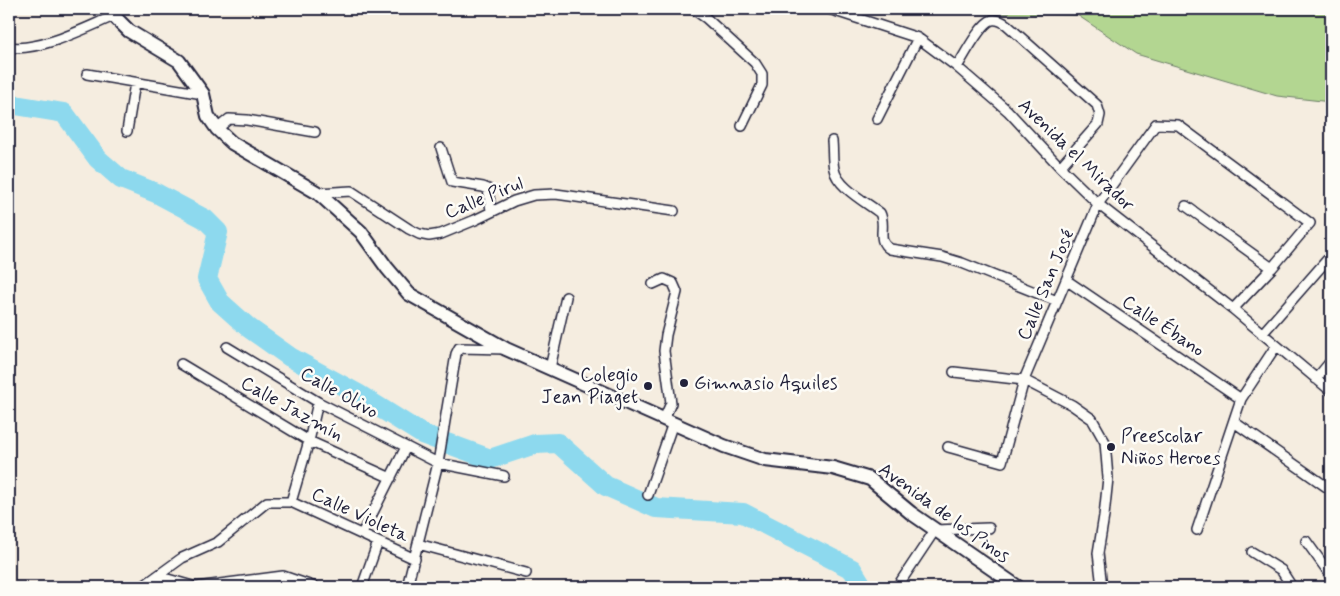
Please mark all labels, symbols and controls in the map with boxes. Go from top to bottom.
street label: Avenida el Mirador [1012,93,1140,217]
street label: Calle Pirul [441,171,527,225]
street label: Calle San José [1011,226,1081,344]
street label: Calle Ébano [1117,288,1210,363]
street label: Calle Olivo [295,361,383,425]
place label: Colegio Jean Piaget [541,363,638,411]
street label: Calle Jazmín [236,370,348,448]
place label: Gimnasio Aquiles [694,371,838,396]
marker: Gimnasio Aquiles [678,377,690,389]
marker: Colegio Jean Piaget [642,380,654,392]
place label: Preescolar Niños Heroes [1121,424,1221,471]
marker: Preescolar Niños Heroes [1105,441,1117,453]
street label: Avenida de los Pinos [873,457,1015,569]
street label: Calle Violeta [307,482,413,549]

